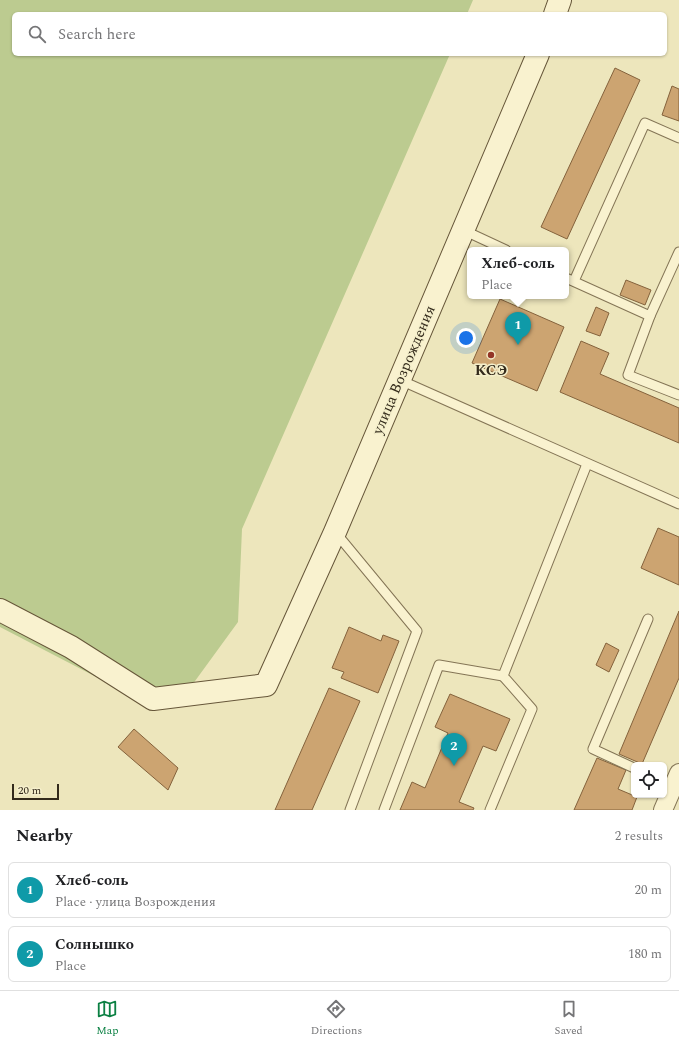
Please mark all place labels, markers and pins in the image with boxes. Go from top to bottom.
pin: 1 [505,312,531,345]
marker: КСЭ [486,350,496,360]
place label: КСЭ [475,359,507,382]
pin: 2 [441,733,467,766]

